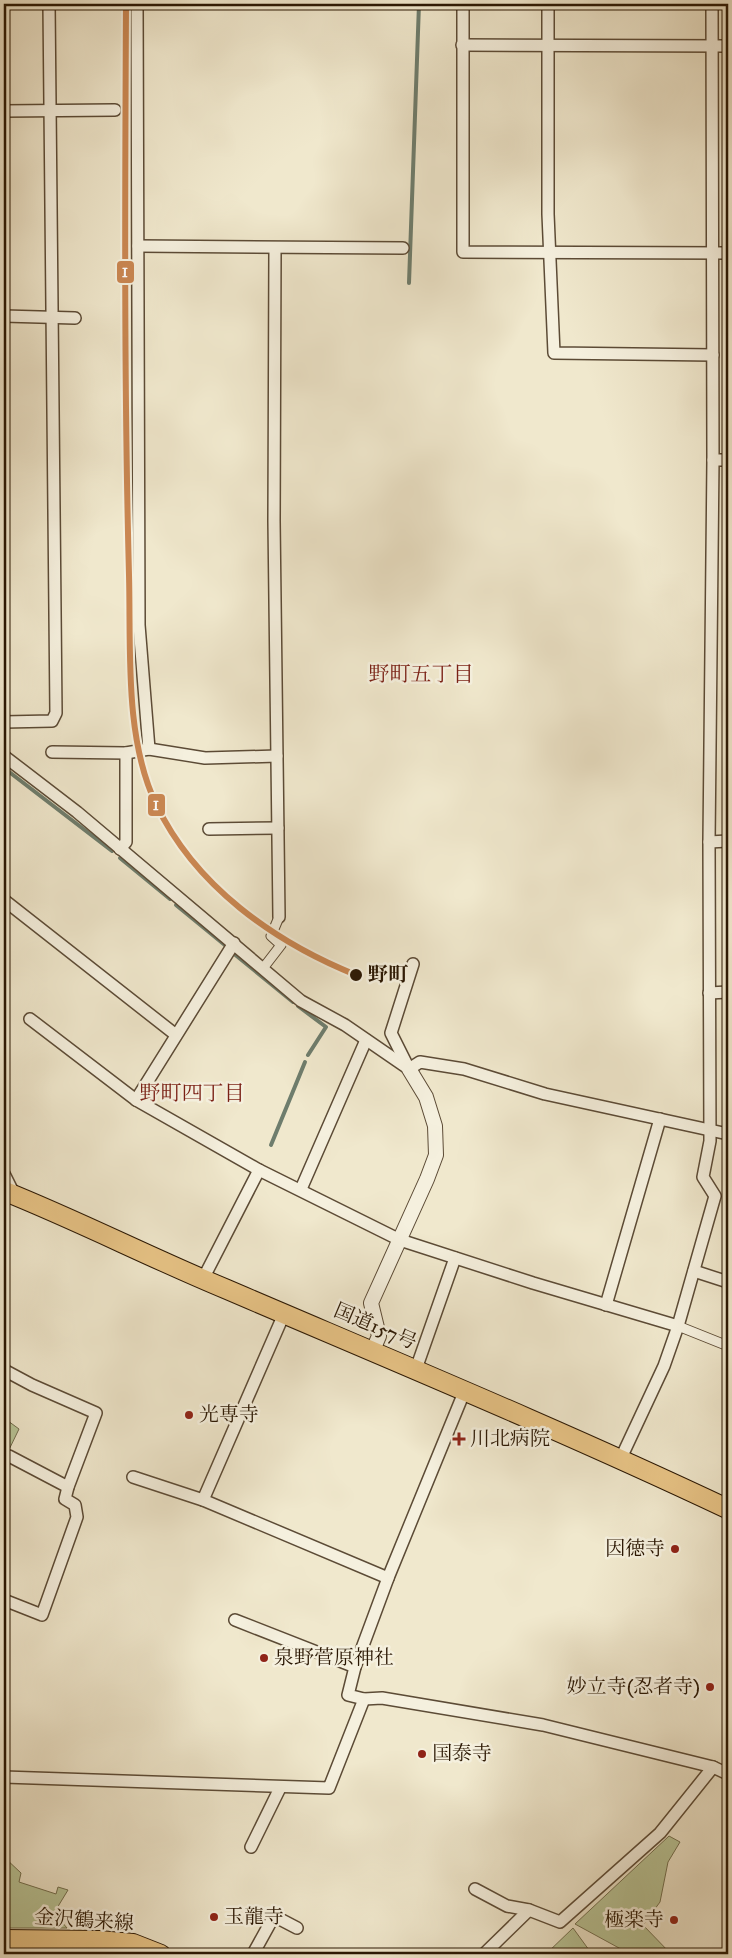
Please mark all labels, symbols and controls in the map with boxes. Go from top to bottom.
line badge: I [116,260,135,284]
text: I [122,264,128,282]
district label: 野町五丁目 [369,662,474,688]
line badge: I [147,793,166,817]
text: I [153,797,159,815]
place label: 野町 [368,963,409,988]
marker: 野町 [348,967,364,983]
district label: 野町四丁目 [140,1081,245,1107]
street label: 国道157号 [330,1298,420,1356]
place label: 光専寺 [199,1403,259,1428]
marker: 光専寺 [183,1409,195,1421]
place label: 川北病院 [470,1427,550,1452]
marker: 川北病院 [452,1432,466,1446]
place label: 因徳寺 [605,1537,665,1562]
marker: 因徳寺 [669,1543,681,1555]
place label: 泉野菅原神社 [274,1646,394,1671]
marker: 泉野菅原神社 [258,1652,270,1664]
place label: 妙立寺(忍者寺) [567,1675,700,1700]
marker: 妙立寺(忍者寺) [704,1681,716,1693]
place label: 国泰寺 [432,1742,492,1767]
marker: 国泰寺 [416,1748,428,1760]
street label: 金沢鶴来線 [33,1905,135,1937]
place label: 玉龍寺 [224,1905,284,1930]
place label: 極楽寺 [604,1908,664,1933]
marker: 玉龍寺 [208,1911,220,1923]
marker: 極楽寺 [668,1914,680,1926]

